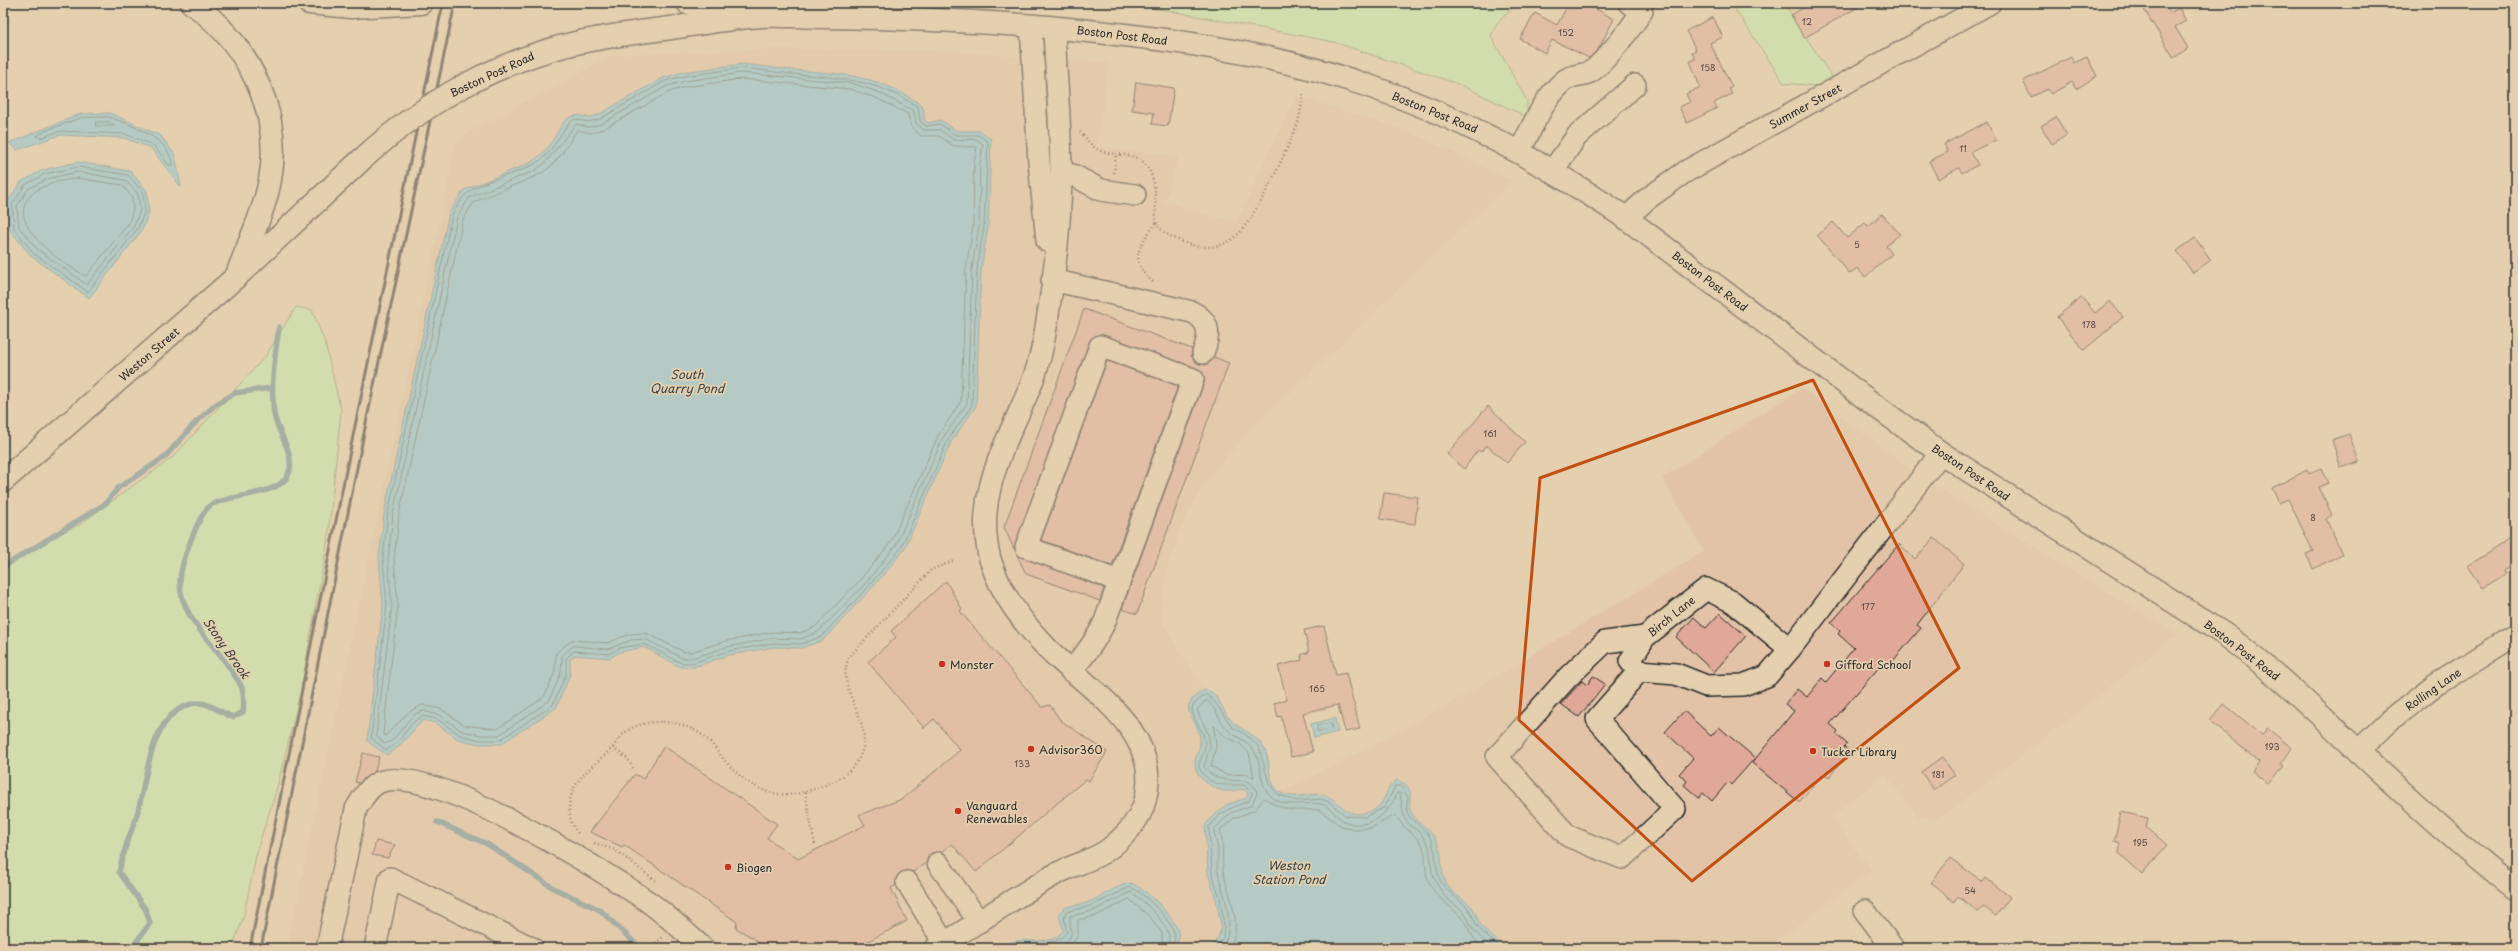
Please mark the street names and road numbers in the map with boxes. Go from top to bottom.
street label: Boston Post Road [1076,21,1168,49]
street label: Boston Post Road [447,47,537,101]
street label: Summer Street [1766,79,1844,133]
street label: Boston Post Road [1389,87,1481,137]
street label: Boston Post Road [1668,247,1752,315]
street label: Weston Street [115,323,183,385]
street label: Boston Post Road [1928,439,2014,505]
street label: Birch Lane [1644,591,1699,640]
street label: Boston Post Road [2200,616,2284,684]
street label: Rolling Lane [2402,663,2464,715]

